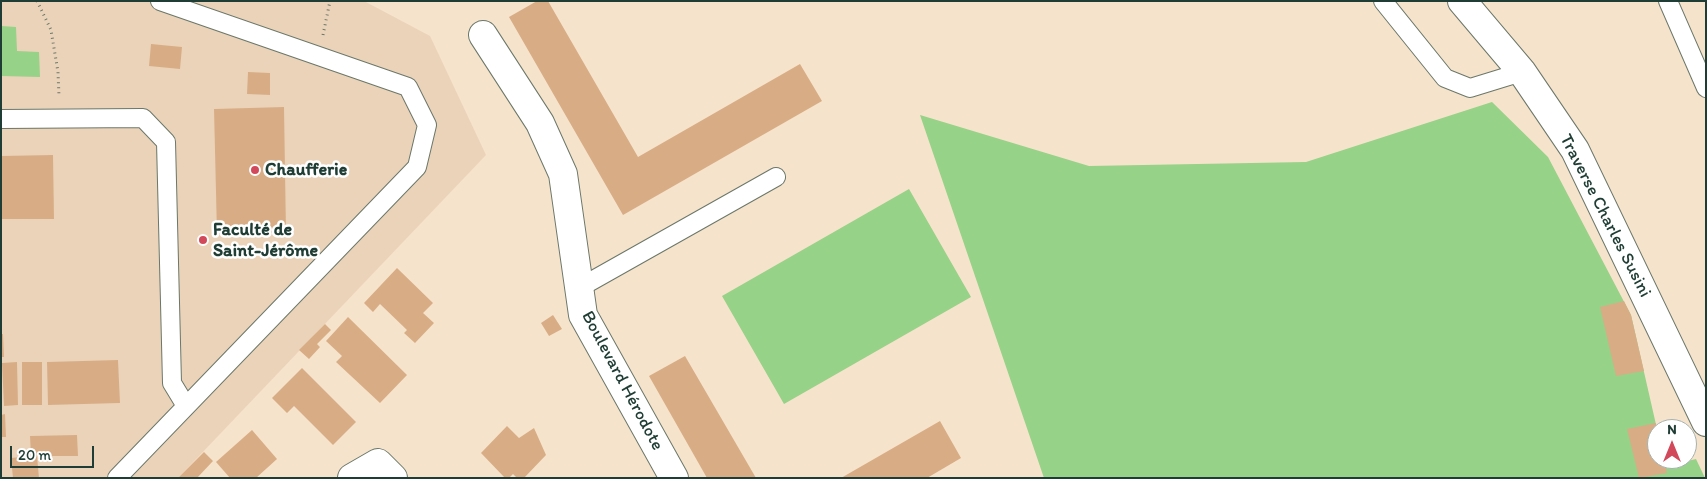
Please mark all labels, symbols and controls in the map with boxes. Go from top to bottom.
street label: Traverse Charles Susini [1555,131,1655,301]
place label: Chaufferie [265,159,347,181]
marker: Chaufferie [249,164,261,176]
place label: Faculté de Saint-Jérôme [213,219,318,262]
marker: Faculté de Saint-Jérôme [197,234,209,246]
street label: Boulevard Hérodote [576,308,668,454]
north arrow [1647,419,1697,469]
text: N [1667,421,1677,438]
scale bar [12,436,96,468]
text: 20 m [18,446,51,464]

